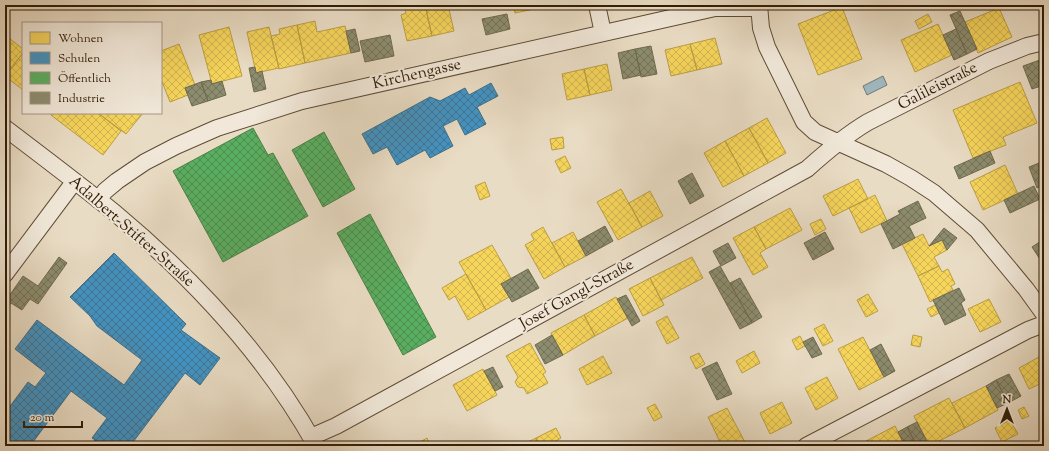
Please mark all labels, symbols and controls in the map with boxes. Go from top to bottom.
legend [22,22,162,114]
text: Wohnen [58,30,103,48]
text: Schulen [58,50,100,68]
street label: Kirchengasse [370,54,464,96]
street label: Galileistraße [894,57,982,117]
text: Öffentlich [58,70,111,88]
text: Industrie [58,90,105,108]
street label: Adalbert-Stifter-Straße [63,171,199,293]
street label: Josef Gangl-Straße [515,254,638,336]
north arrow [987,389,1027,429]
text: N [1002,392,1012,408]
scale bar [24,403,82,429]
text: 20 m [30,409,55,427]

